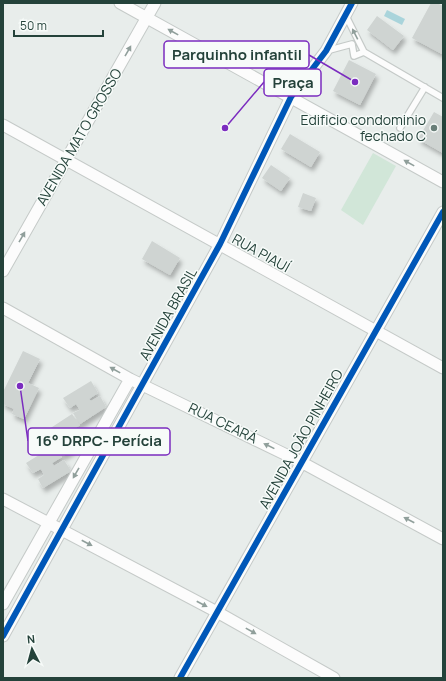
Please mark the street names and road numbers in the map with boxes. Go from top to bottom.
street label: AVENIDA MATO GROSSO [31,65,126,209]
street label: RUA PIAUÍ [229,229,294,276]
street label: AVENIDA BRASIL [134,264,201,363]
street label: AVENIDA JOÃO PINHEIRO [254,366,347,512]
street label: RUA CEARÁ [186,398,261,447]

